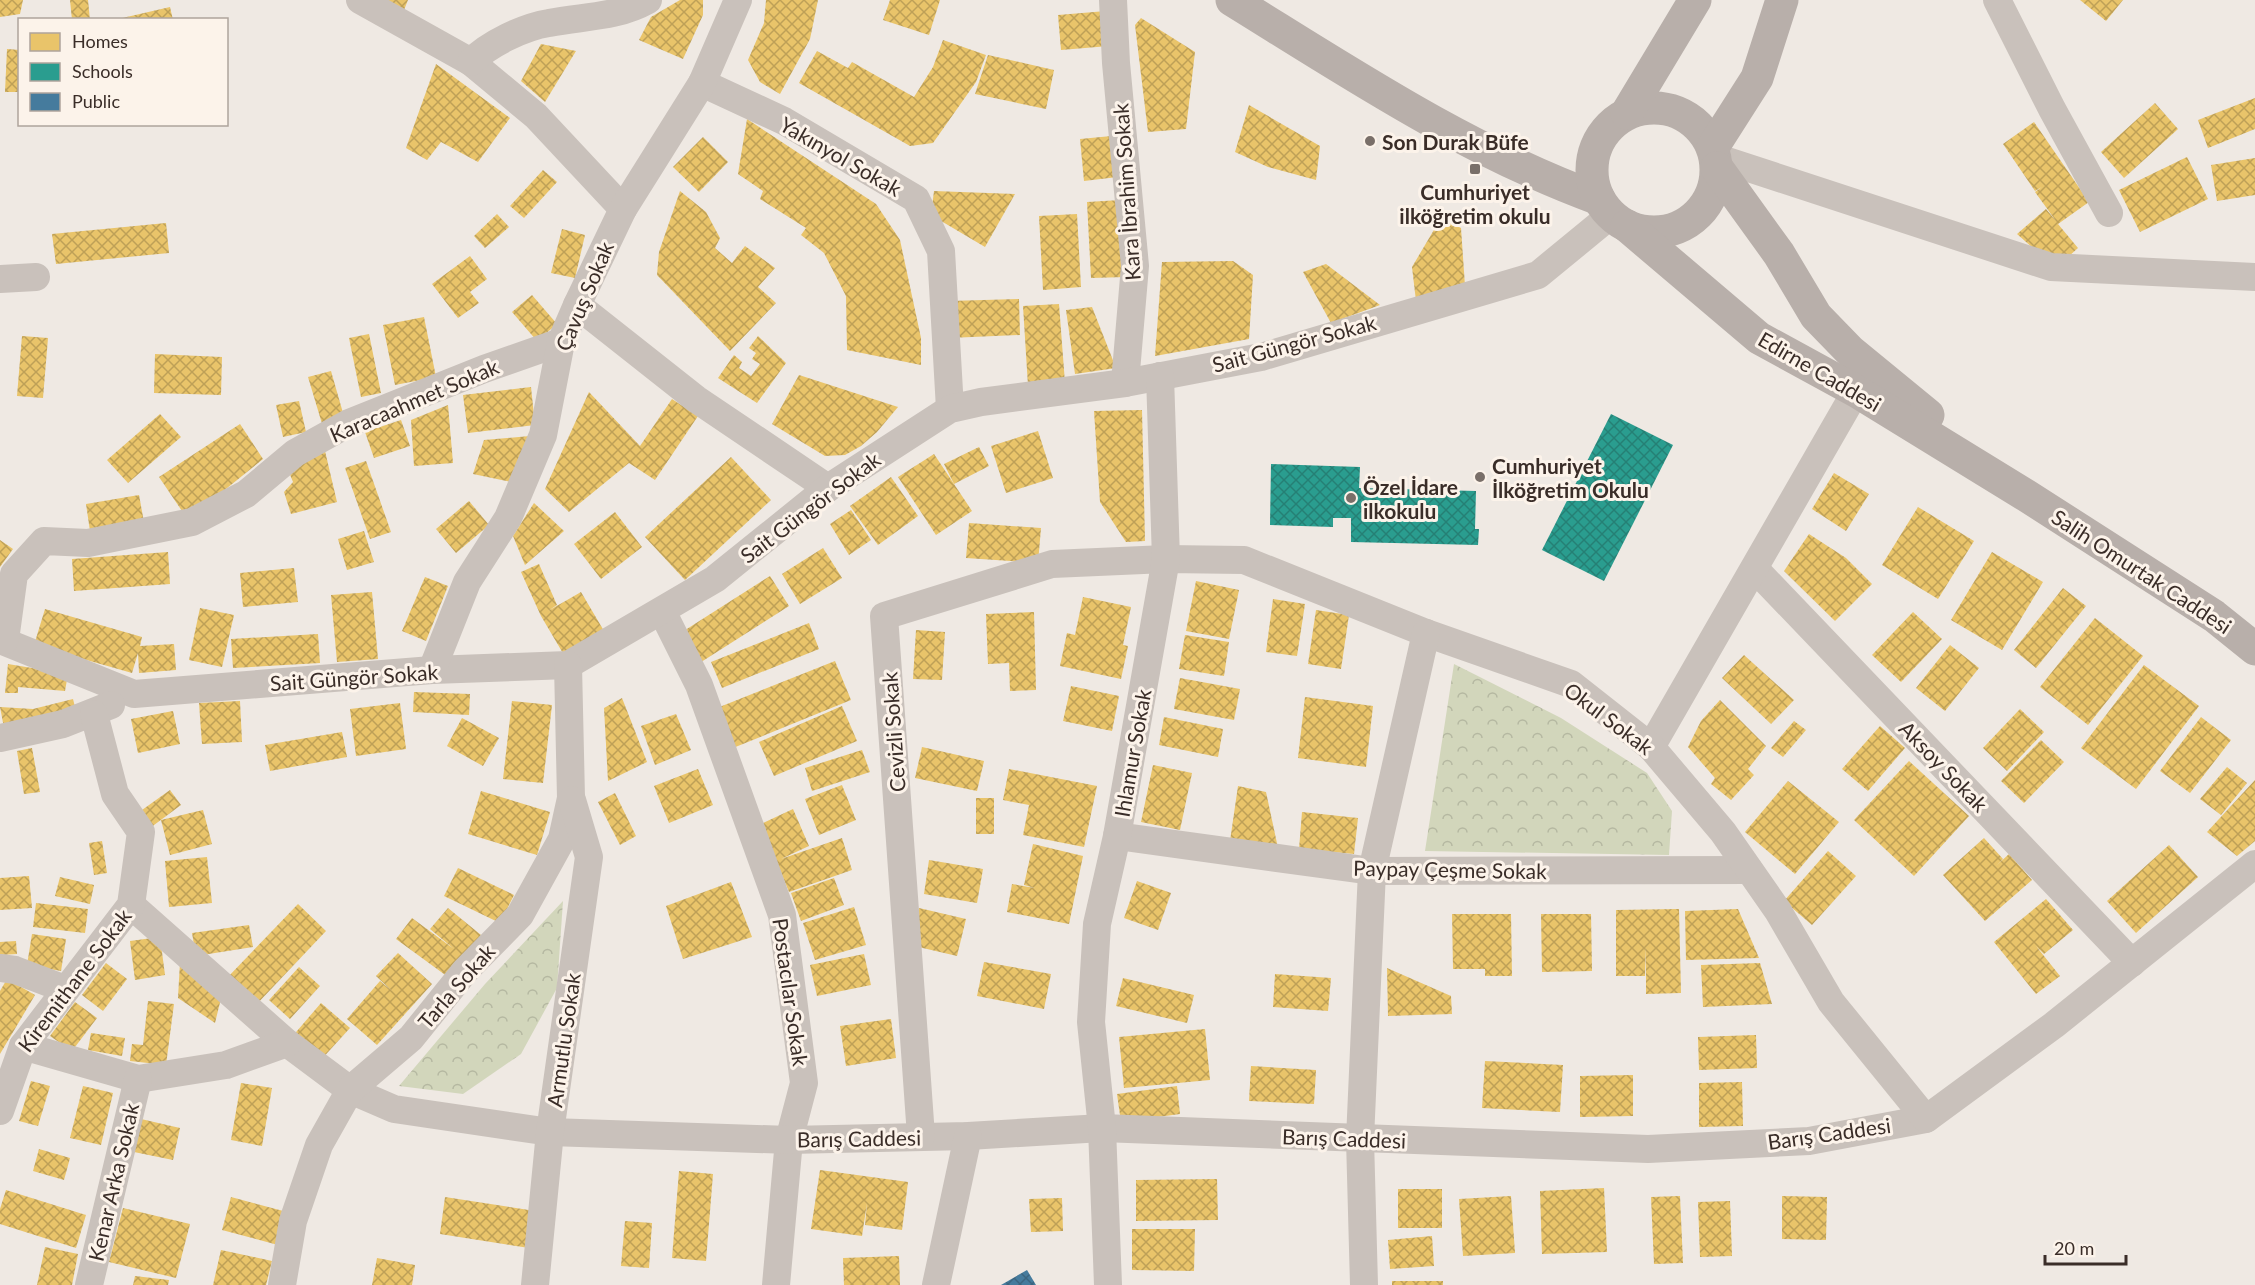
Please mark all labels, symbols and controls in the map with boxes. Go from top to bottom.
legend [18,18,228,126]
text: Homes [72,30,128,52]
text: Schools [72,60,133,82]
text: Public [72,90,120,112]
street label: Kara İbrahim Sokak [1107,102,1145,281]
street label: Yakınyol Sokak [776,111,906,201]
place label: Son Durak Büfe [1382,129,1529,154]
marker: Son Durak Büfe [1363,134,1377,148]
marker: Cumhuriyet ilköğretim okulu [1468,162,1482,176]
place label: Cumhuriyet ilköğretim okulu [1399,179,1551,228]
street label: Çavuş Sokak [550,237,618,354]
street label: Sait Güngör Sokak [1209,309,1379,377]
street label: Edirne Caddesi [1754,326,1886,416]
street label: Karacaahmet Sokak [326,353,502,447]
street label: Sait Güngör Sokak [735,446,885,568]
place label: Cumhuriyet İlköğretim Okulu [1492,453,1649,502]
marker: Cumhuriyet İlköğretim Okulu [1473,470,1487,484]
place label: Özel İdare ilkokulu [1363,474,1458,523]
marker: Özel İdare ilkokulu [1344,491,1358,505]
street label: Salih Omurtak Caddesi [2047,504,2237,638]
street label: Sait Güngör Sokak [269,659,439,695]
street label: Cevizli Sokak [876,671,910,793]
street label: Okul Sokak [1560,677,1658,760]
street label: Ihlamur Sokak [1108,687,1156,819]
street label: Aksoy Sokak [1895,716,1994,817]
street label: Paypay Çeşme Sokak [1353,855,1547,883]
street label: Kiremithane Sokak [12,903,136,1056]
street label: Postacılar Sokak [768,916,814,1068]
street label: Tarla Sokak [412,938,500,1033]
street label: Armutlu Sokak [541,971,585,1109]
street label: Kenar Arka Sokak [83,1100,143,1264]
street label: Barış Caddesi [1766,1112,1892,1154]
street label: Barış Caddesi [1281,1123,1407,1153]
street label: Barış Caddesi [797,1124,921,1152]
scale bar [2045,1228,2126,1266]
text: 20 m [2054,1237,2094,1259]

